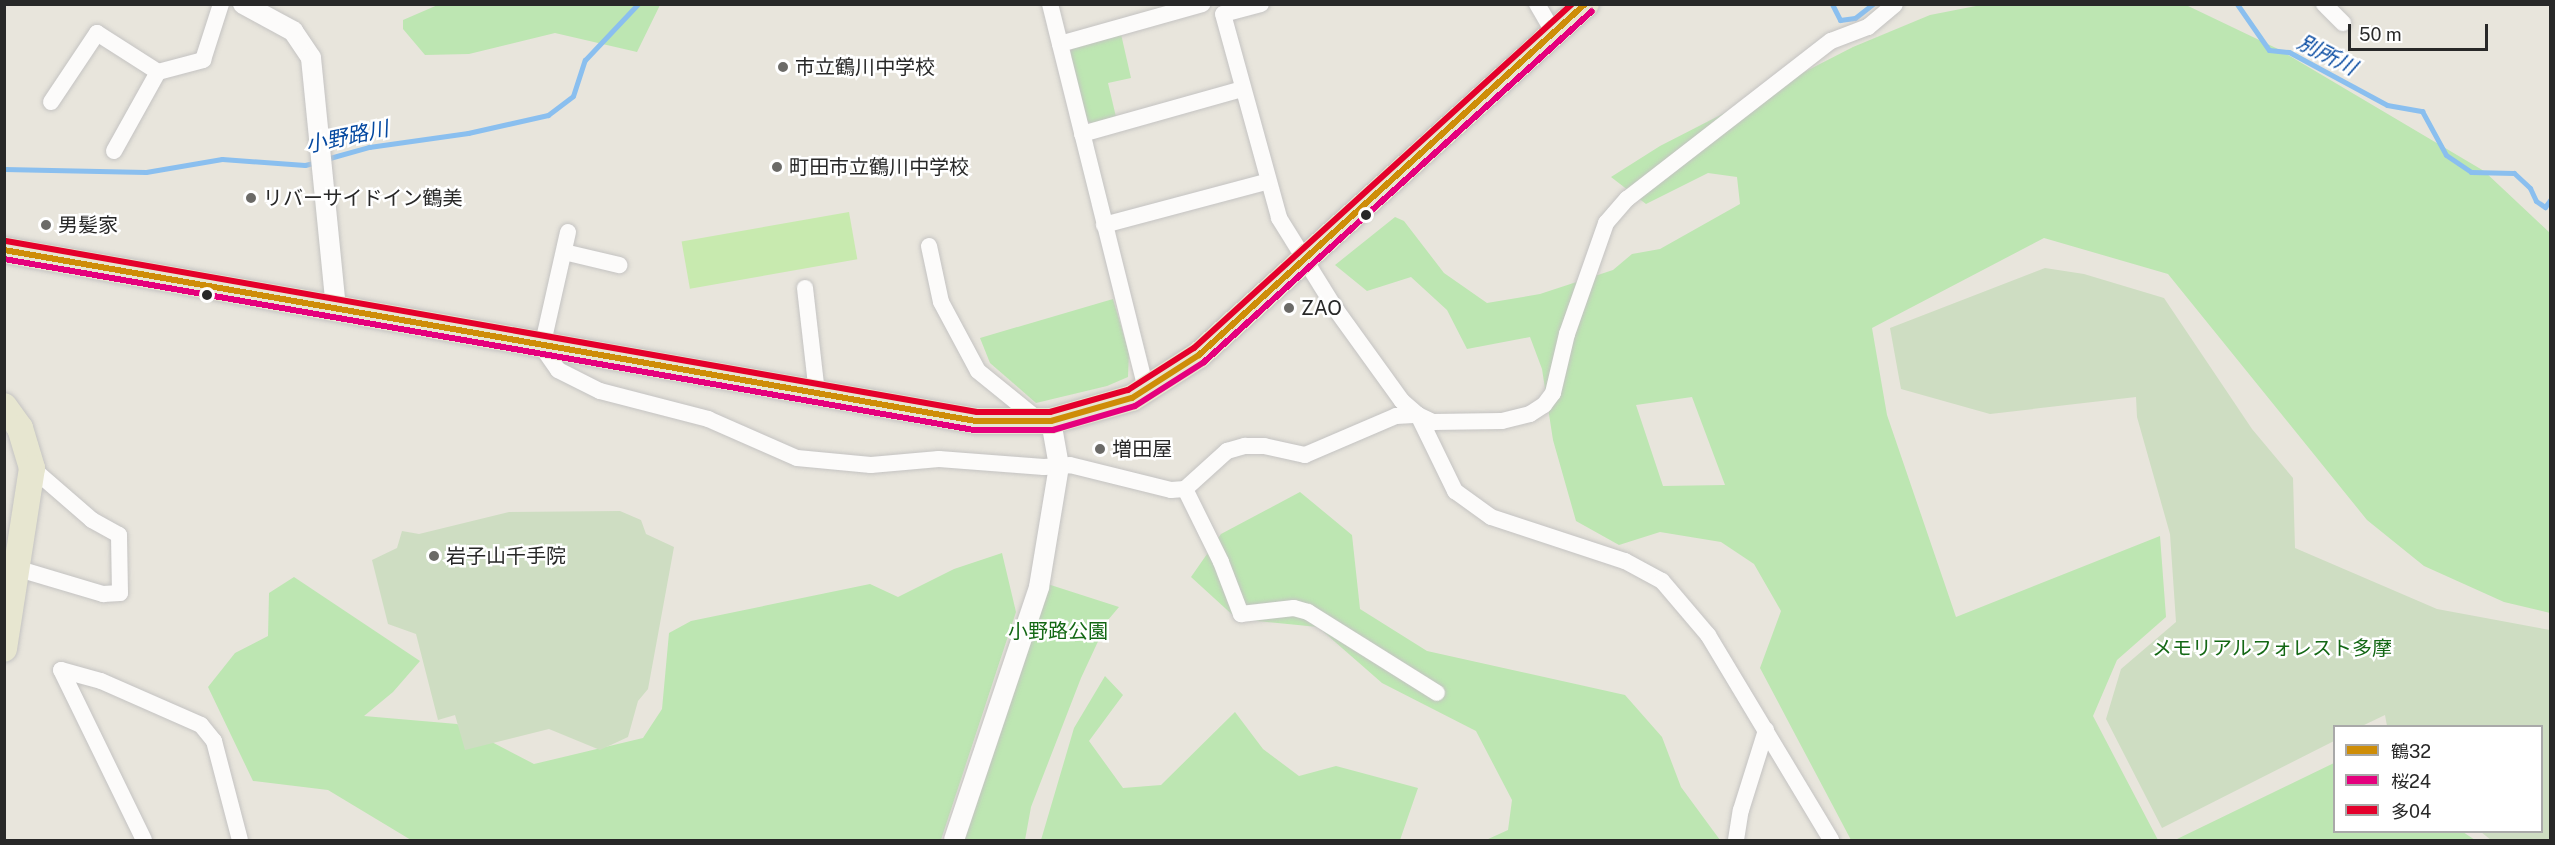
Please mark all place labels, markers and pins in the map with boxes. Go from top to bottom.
place label: 市立鶴川中学校 [795,55,935,79]
marker: 市立鶴川中学校 [776,60,790,74]
place label: 町田市立鶴川中学校 [789,155,969,179]
marker: 町田市立鶴川中学校 [770,160,784,174]
place label: リバーサイドイン鶴美 [263,186,463,210]
marker: リバーサイドイン鶴美 [244,191,258,205]
unlabelled marker [1360,209,1372,221]
place label: 男髪家 [58,213,118,237]
marker: 男髪家 [39,218,53,232]
unlabelled marker [201,289,213,301]
place label: ZAO [1301,296,1342,320]
marker: ZAO [1282,301,1296,315]
place label: 増田屋 [1112,437,1172,461]
marker: 増田屋 [1093,442,1107,456]
place label: 岩子山千手院 [446,544,566,568]
marker: 岩子山千手院 [427,549,441,563]

